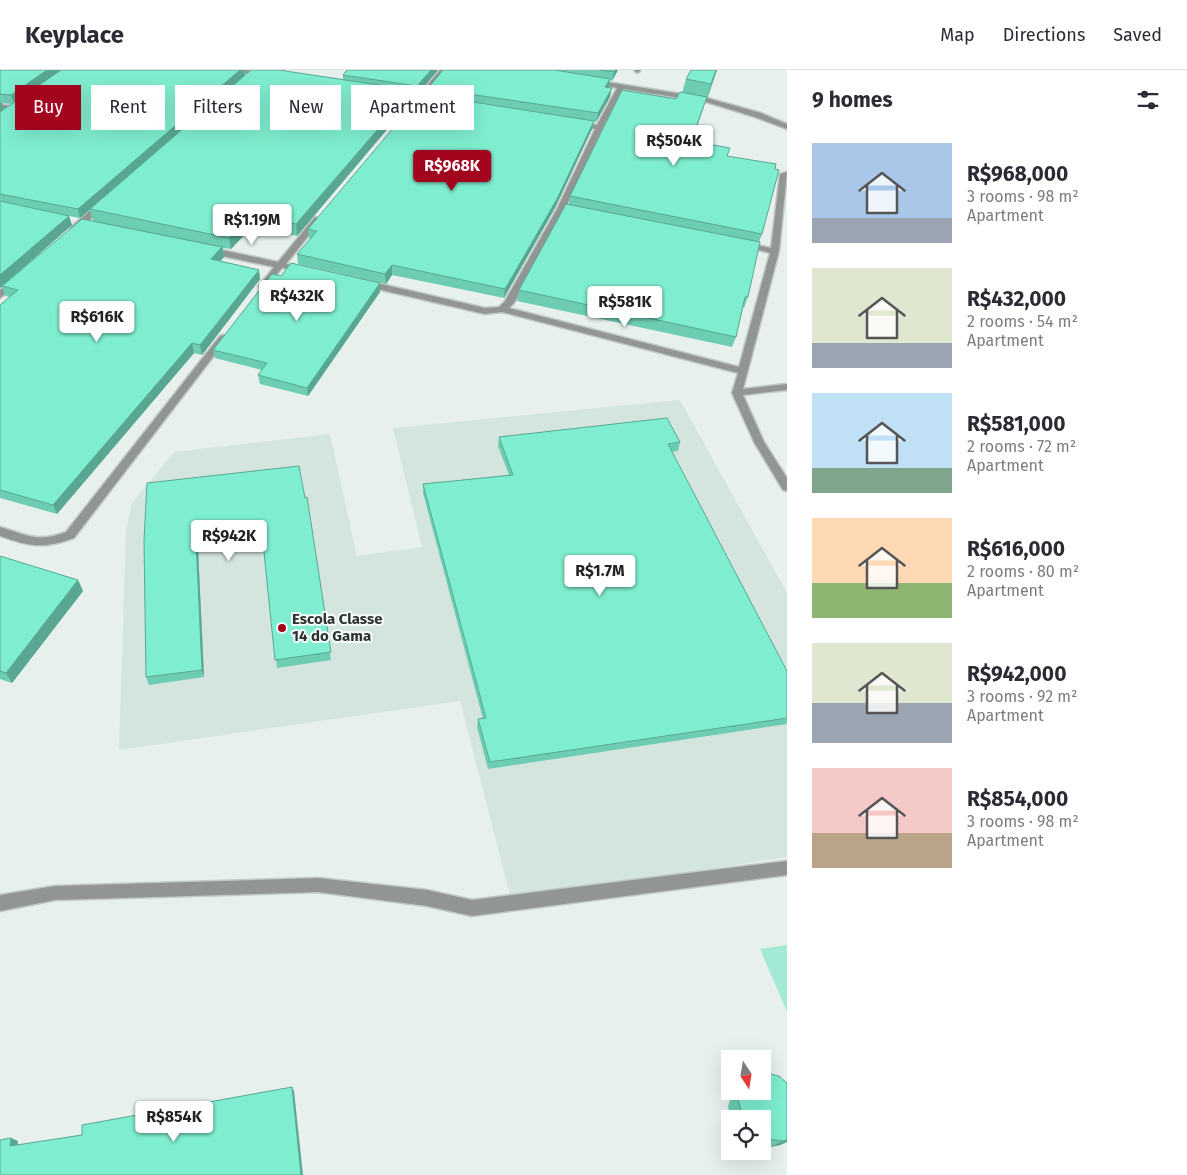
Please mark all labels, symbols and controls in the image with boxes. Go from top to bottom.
text: Keyplace [25,21,124,49]
text: Map [940,24,975,46]
text: Directions [1003,24,1085,46]
text: Saved [1113,24,1162,46]
chip: Buy [15,85,81,130]
chip: Rent [91,85,165,130]
chip: Filters [175,85,260,130]
chip: New [270,85,341,130]
chip: Apartment [351,85,474,130]
icon: filters [1134,86,1162,114]
text: 9 homes [812,87,893,113]
pin: R$504K [633,124,715,167]
text: R$504K [646,131,702,150]
pin: R$968K [411,150,493,192]
text: R$968K [424,156,480,175]
text: R$968,000 [967,161,1068,187]
icon: home [852,163,912,223]
text: 3 rooms · 98 m² [967,187,1079,206]
pin: R$1.19M [206,204,298,246]
text: Apartment [967,206,1044,225]
text: R$1.19M [224,210,280,229]
pin: R$432K [256,280,338,322]
text: R$432K [270,286,324,305]
pin: R$581K [584,286,666,328]
text: R$432,000 [967,286,1066,312]
icon: home [852,288,912,348]
text: R$581K [598,292,652,311]
pin: R$616K [56,300,138,343]
text: R$616K [70,307,124,326]
text: 2 rooms · 54 m² [967,312,1078,331]
text: Apartment [967,331,1044,350]
text: R$581,000 [967,411,1065,437]
icon: home [852,413,912,473]
text: 2 rooms · 72 m² [967,437,1076,456]
text: Apartment [967,456,1044,475]
pin: R$942K [188,520,270,562]
text: R$942K [202,526,256,545]
text: R$616,000 [967,536,1065,562]
icon: home [852,538,912,598]
pin: R$1.7M [559,554,641,597]
text: R$1.7M [575,561,625,580]
text: 2 rooms · 80 m² [967,562,1079,581]
text: Apartment [967,581,1044,600]
place label: Escola Classe 14 do Gama [292,610,382,645]
marker: Escola Classe 14 do Gama [276,622,288,634]
text: R$942,000 [967,661,1066,687]
icon: home [852,663,912,723]
text: 3 rooms · 92 m² [967,687,1077,706]
text: Apartment [967,706,1044,725]
text: R$854,000 [967,786,1068,812]
icon: home [852,788,912,848]
text: 3 rooms · 98 m² [967,812,1079,831]
text: Apartment [967,831,1044,850]
north arrow [721,1050,771,1100]
map controls [721,1050,771,1160]
pin: R$854K [133,1100,215,1143]
text: R$854K [146,1107,202,1126]
button: locate [721,1110,771,1160]

